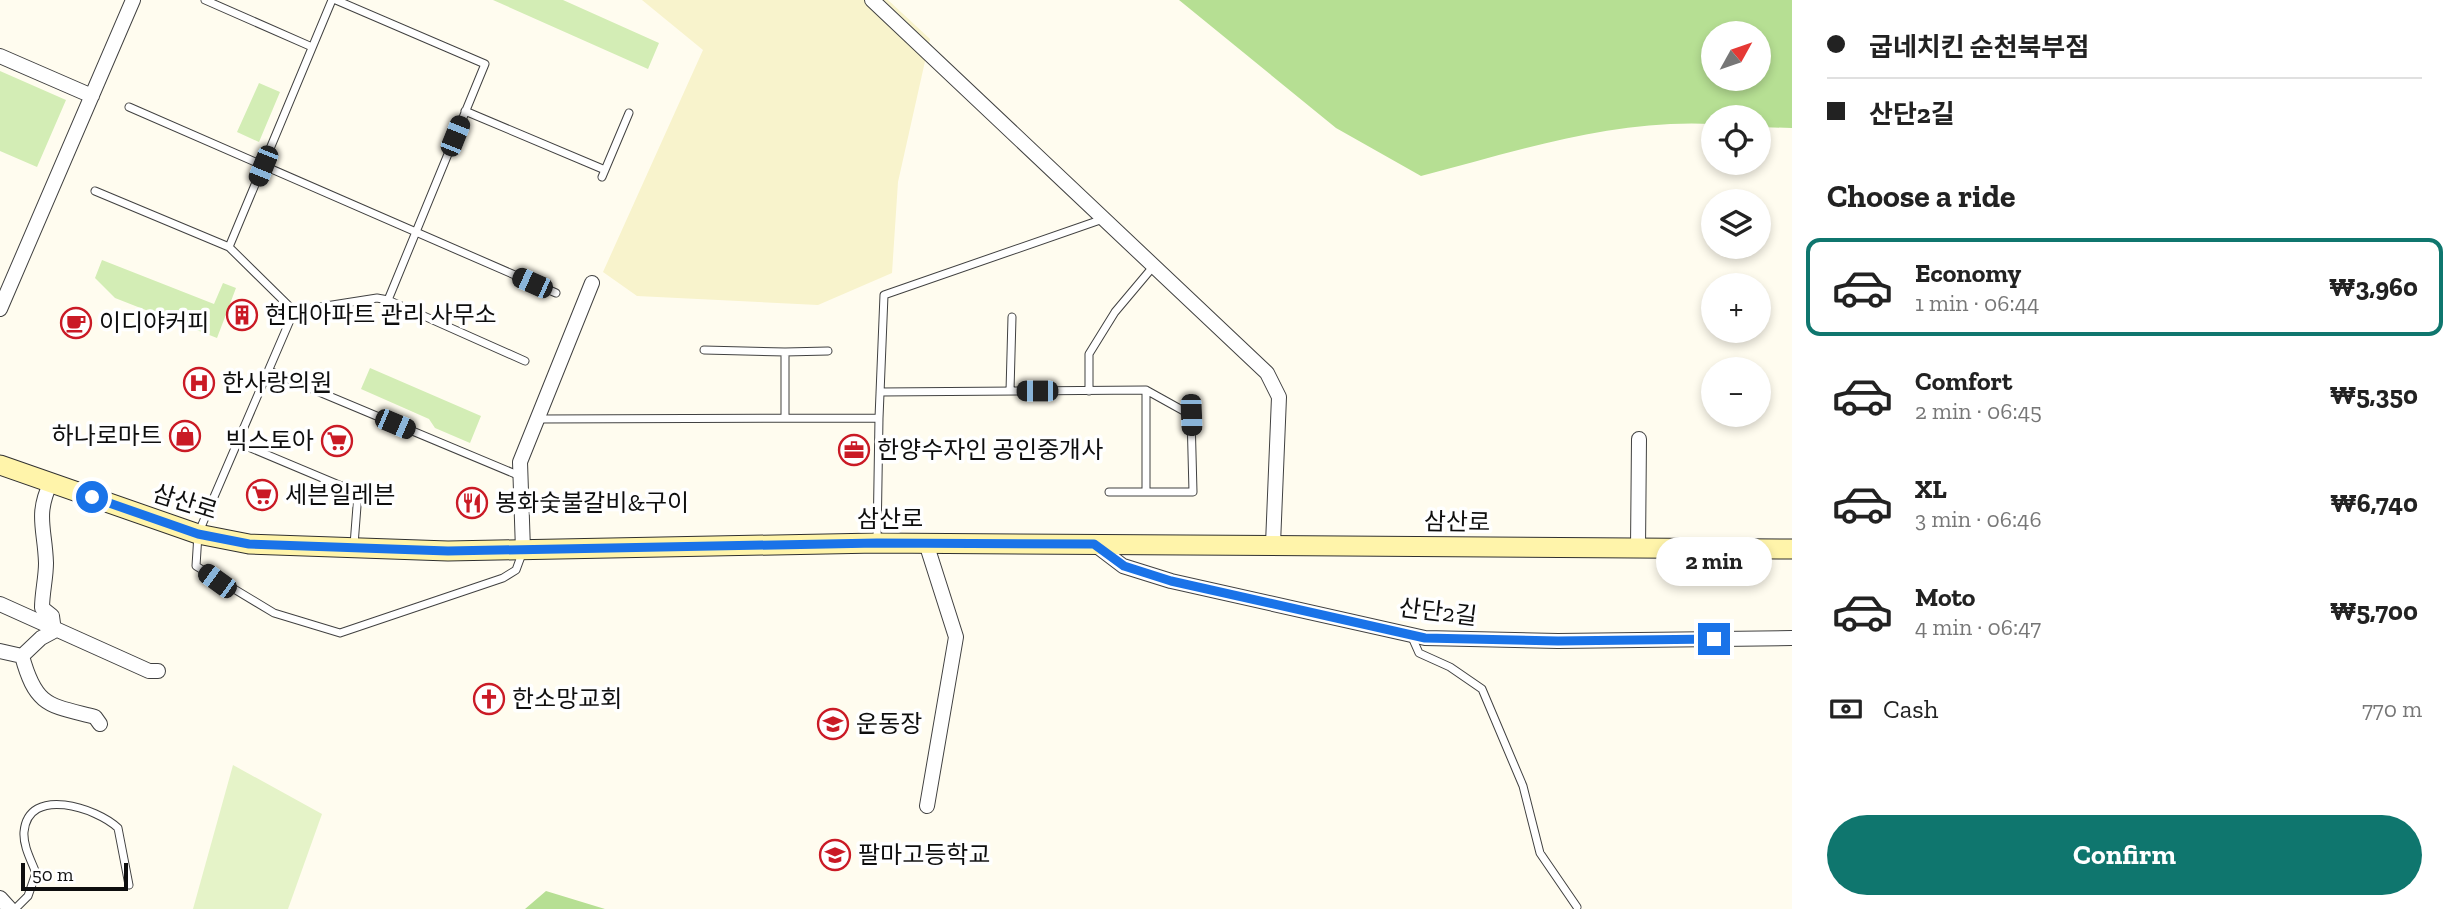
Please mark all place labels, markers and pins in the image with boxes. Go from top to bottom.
building icon: 현대아파트 관리 사무소 [225,298,259,332]
place label: 현대아파트 관리 사무소 [265,300,497,329]
cafe icon: 이디야커피 [59,306,93,340]
place label: 이디야커피 [99,308,209,337]
hospital icon: 한사랑의원 [182,366,216,400]
place label: 한사랑의원 [222,368,332,397]
shop icon: 하나로마트 [168,419,202,453]
place label: 하나로마트 [52,421,162,450]
supermarket icon: 빅스토아 [320,424,354,458]
place label: 빅스토아 [226,426,314,455]
office icon: 한양수자인 공인중개사 [837,433,871,467]
place label: 한양수자인 공인중개사 [877,435,1103,464]
supermarket icon: 세븐일레븐 [245,478,279,512]
place label: 세븐일레븐 [285,480,395,509]
restaurant icon: 봉화숯불갈비&구이 [455,486,489,520]
place label: 봉화숯불갈비&구이 [495,488,689,517]
church icon: 한소망교회 [472,682,506,716]
place label: 한소망교회 [512,684,622,713]
school or university icon: 운동장 [816,707,850,741]
place label: 운동장 [856,709,922,738]
school or university icon: 팔마고등학교 [818,838,852,872]
place label: 팔마고등학교 [858,840,990,869]

